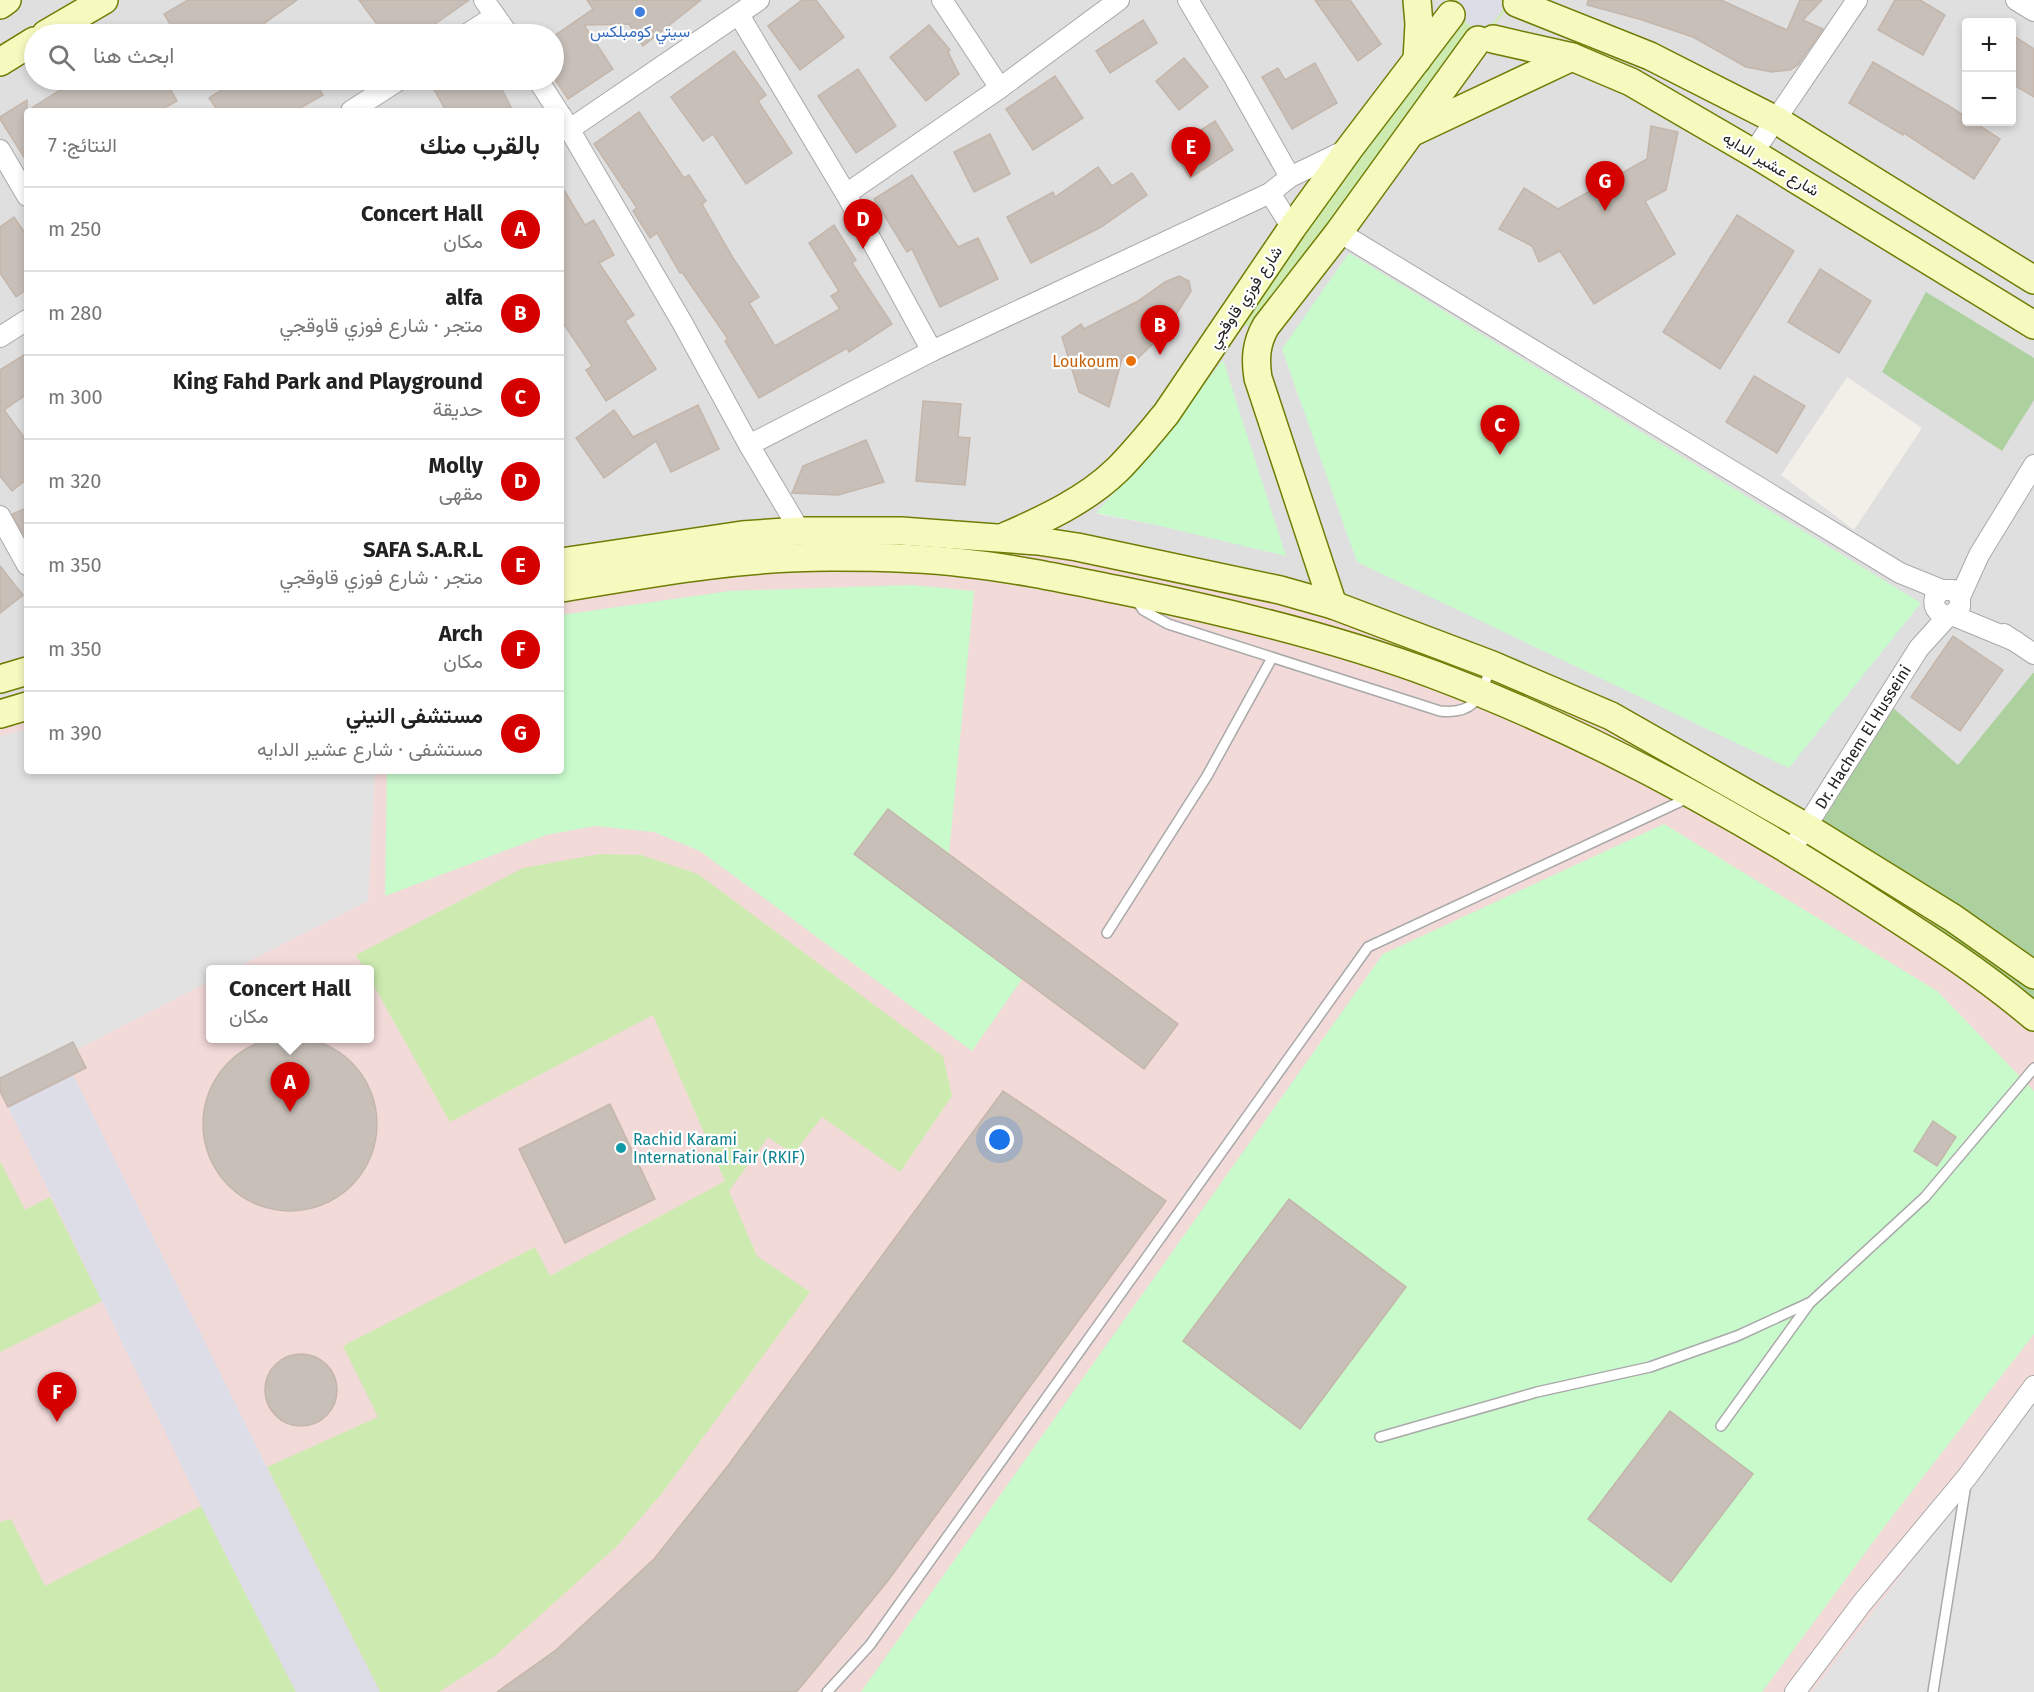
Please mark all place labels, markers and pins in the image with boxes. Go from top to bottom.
marker: سيتي كومبلكس [633,5,647,19]
place label: سيتي كومبلكس [590,22,690,45]
pin: E [1172,128,1210,177]
pin: G [1586,162,1624,211]
pin: D [844,200,882,249]
pin: B [1140,306,1180,355]
place label: Loukoum [1052,352,1119,371]
marker: Loukoum [1124,354,1138,368]
pin: C [1480,406,1520,455]
pin: A [270,1062,310,1112]
place label: Rachid Karami International Fair (RKIF) [633,1130,805,1167]
marker: Rachid Karami International Fair (RKIF) [614,1141,628,1155]
pin: F [38,1372,76,1422]

